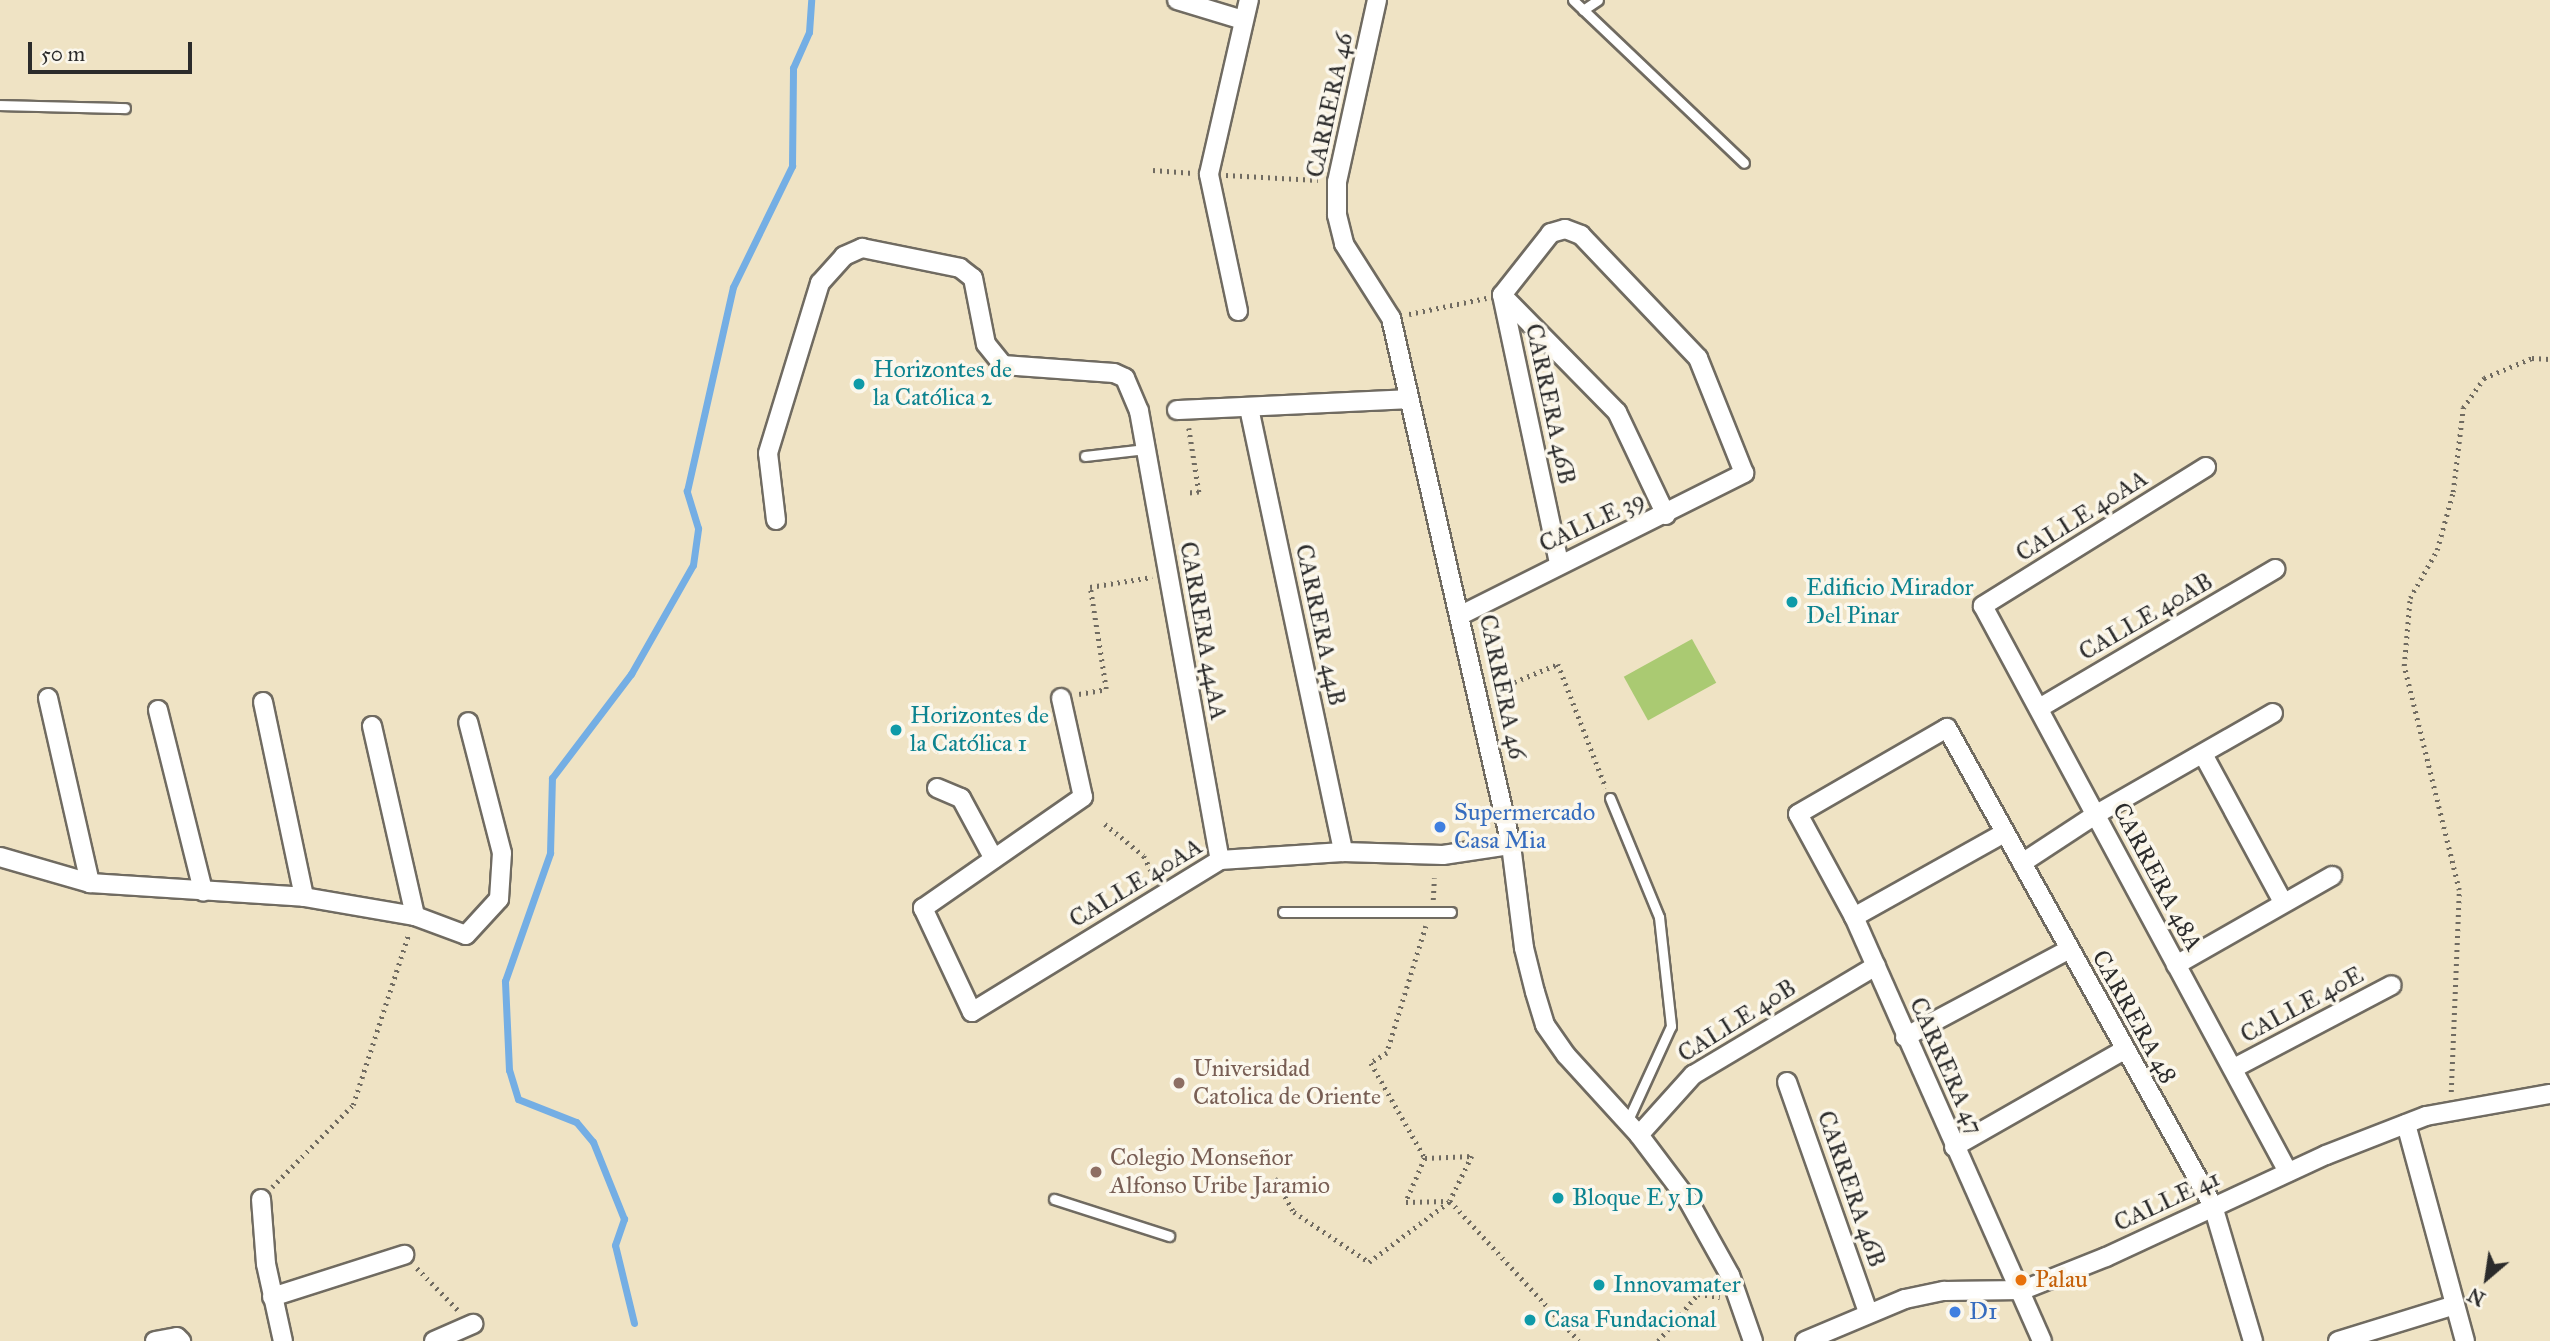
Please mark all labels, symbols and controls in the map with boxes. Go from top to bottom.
scale bar [32,28,196,72]
street label: CARRERA 46 [1301,30,1359,180]
text: 50 m [41,41,85,67]
street label: CARRERA 46B [1519,321,1581,487]
place label: Horizontes de la Católica 2 [873,356,1012,412]
marker: Horizontes de la Católica 2 [851,376,867,392]
street label: CALLE 40AA [2011,464,2153,568]
street label: CALLE 39 [1535,485,1649,559]
street label: CARRERA 44AA [1173,539,1233,723]
street label: CARRERA 44B [1289,542,1351,708]
street label: CALLE 40AB [2074,567,2218,667]
place label: Edificio Mirador Del Pinar [1806,574,1973,630]
marker: Edificio Mirador Del Pinar [1784,594,1800,610]
street label: CARRERA 46 [1473,612,1531,762]
place label: Horizontes de la Católica 1 [910,702,1049,758]
marker: Horizontes de la Católica 1 [888,722,904,738]
street label: CARRERA 48A [2106,798,2208,956]
place label: Supermercado Casa Mia [1454,799,1595,855]
marker: Supermercado Casa Mia [1432,819,1448,835]
street label: CALLE 40AA [1064,832,1208,934]
street label: CARRERA 48 [2086,945,2182,1089]
street label: CALLE 40E [2236,961,2368,1049]
street label: CALLE 40B [1673,973,1801,1069]
street label: CARRERA 47 [1903,993,1989,1139]
place label: Universidad Catolica de Oriente [1193,1055,1381,1111]
marker: Universidad Catolica de Oriente [1171,1075,1187,1091]
street label: CARRERA 46B [1811,1107,1891,1271]
place label: Colegio Monseñor Alfonso Uribe Jaramio [1110,1144,1330,1200]
marker: Colegio Monseñor Alfonso Uribe Jaramio [1088,1164,1104,1180]
street label: CALLE 41 [2110,1164,2224,1238]
place label: Bloque E y D [1572,1184,1704,1212]
marker: Bloque E y D [1550,1190,1566,1206]
north arrow [2452,1243,2522,1313]
place label: Palau [2035,1266,2088,1294]
place label: Innovamater [1613,1271,1741,1299]
marker: Palau [2013,1272,2029,1288]
marker: Innovamater [1591,1277,1607,1293]
text: N [2464,1283,2489,1311]
place label: D1 [1969,1298,1997,1326]
marker: D1 [1947,1304,1963,1320]
place label: Casa Fundacional [1544,1306,1716,1334]
marker: Casa Fundacional [1522,1312,1538,1328]

